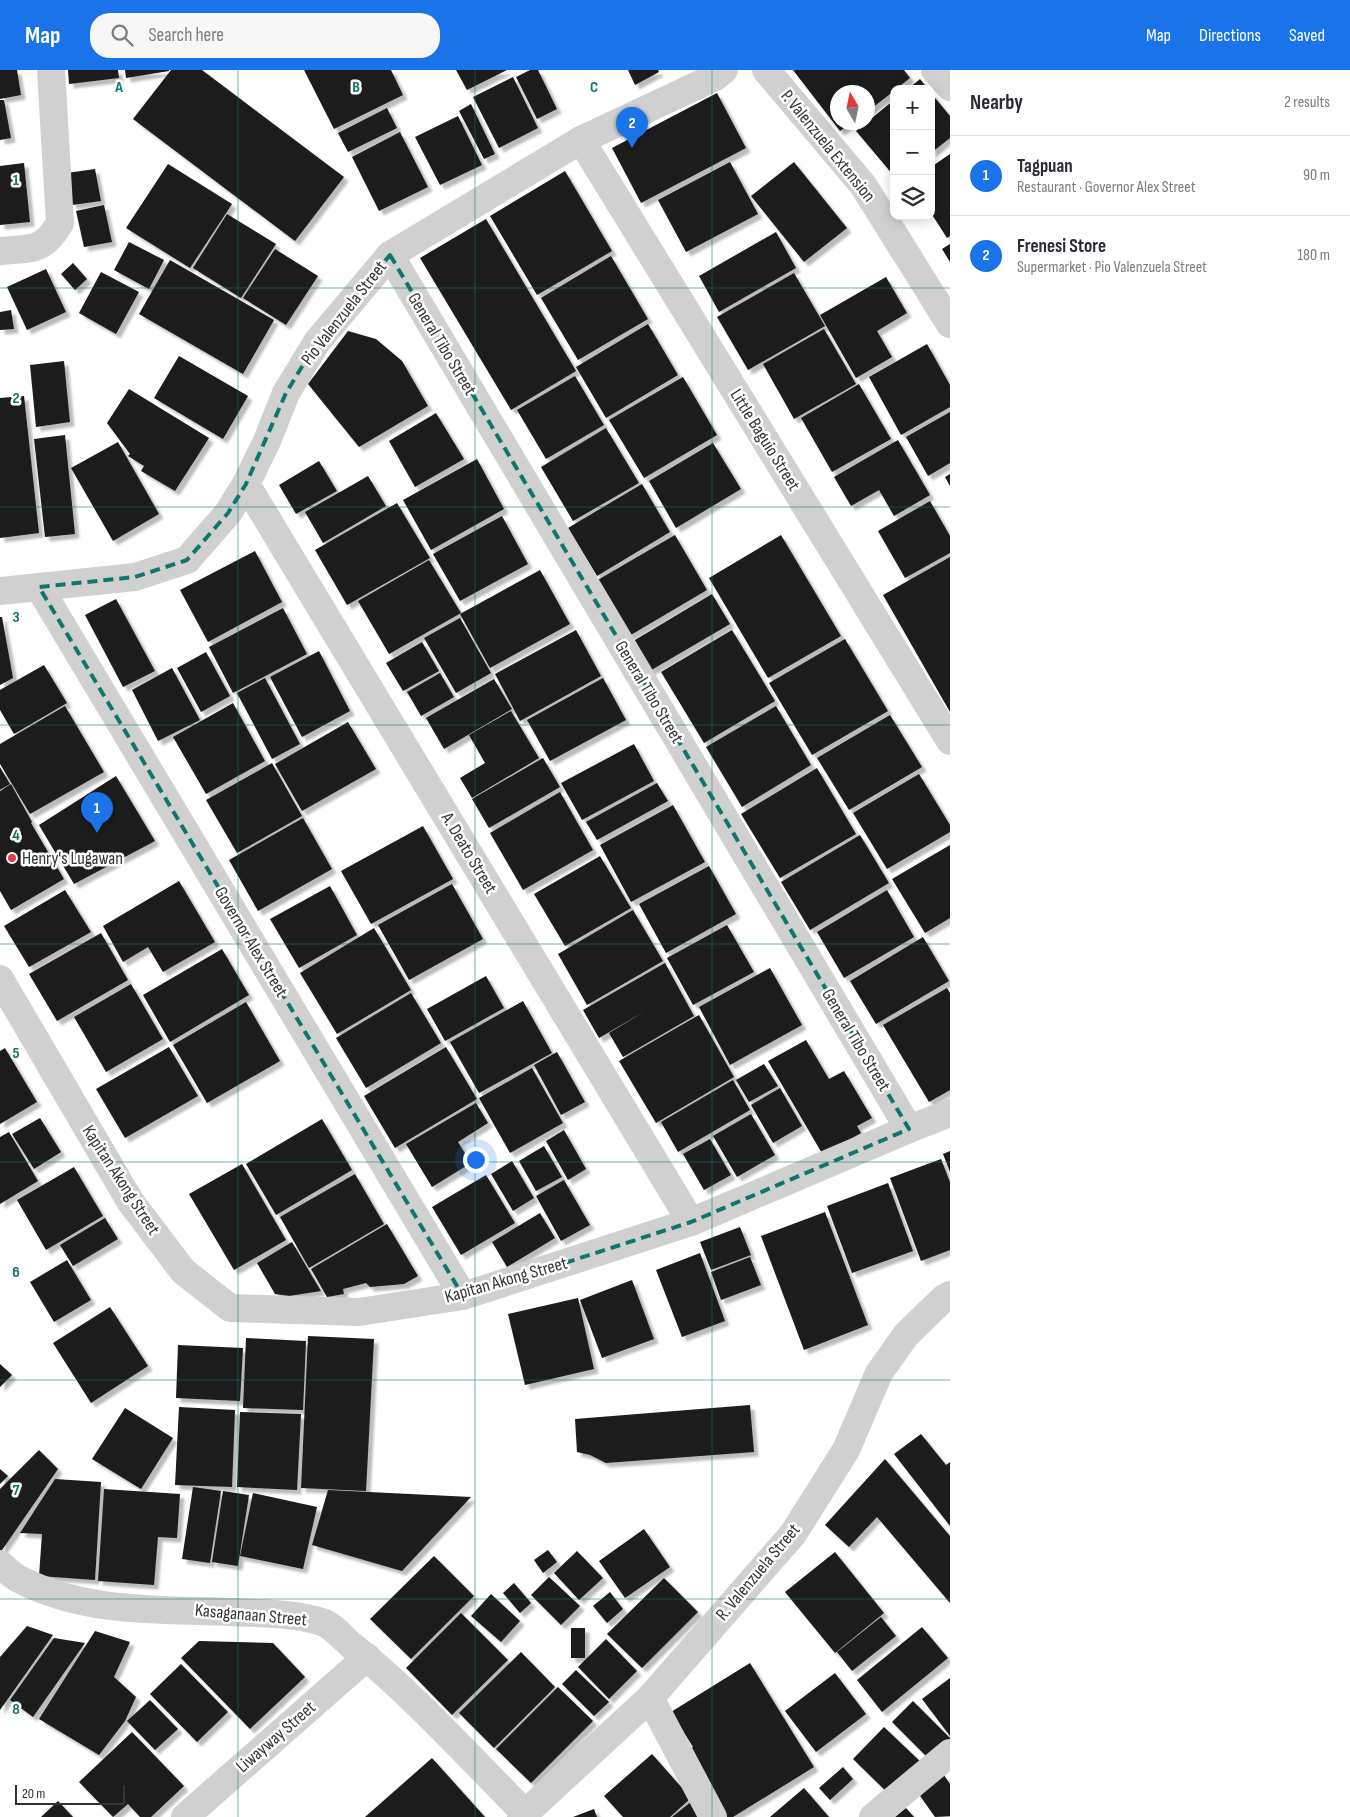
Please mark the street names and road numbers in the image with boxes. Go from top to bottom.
street label: P. Valenzuela Extension [776,86,880,206]
street label: Pio Valenzuela Street [297,256,391,369]
street label: General Tibo Street [403,289,481,399]
street label: Little Baguio Street [725,385,805,495]
street label: General Tibo Street [610,637,688,747]
street label: A. Deato Street [436,808,502,898]
street label: Governor Alex Street [210,883,292,1001]
street label: General Tibo Street [817,985,895,1095]
street label: Kapitan Akong Street [78,1121,165,1239]
street label: Kapitan Akong Street [442,1252,570,1308]
street label: R. Valenzuela Street [711,1519,805,1625]
street label: Kasaganaan Street [194,1600,308,1630]
street label: Liwayway Street [232,1697,320,1777]

